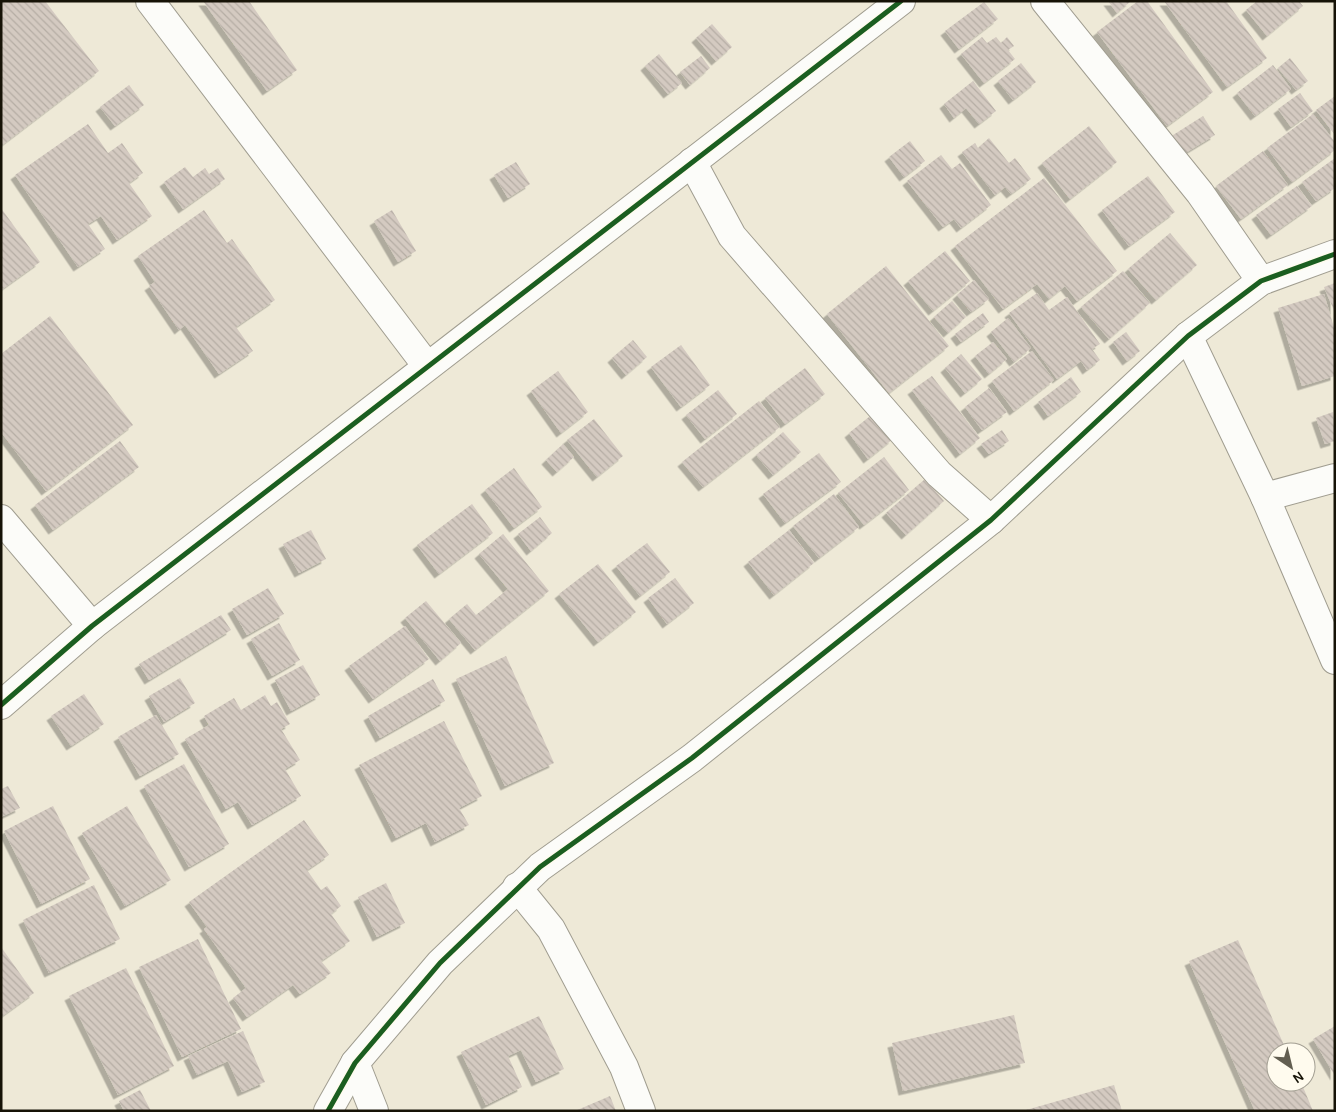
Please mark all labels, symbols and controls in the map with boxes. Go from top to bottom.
north arrow [1266,1042,1316,1092]
text: N [1289,1067,1307,1087]

